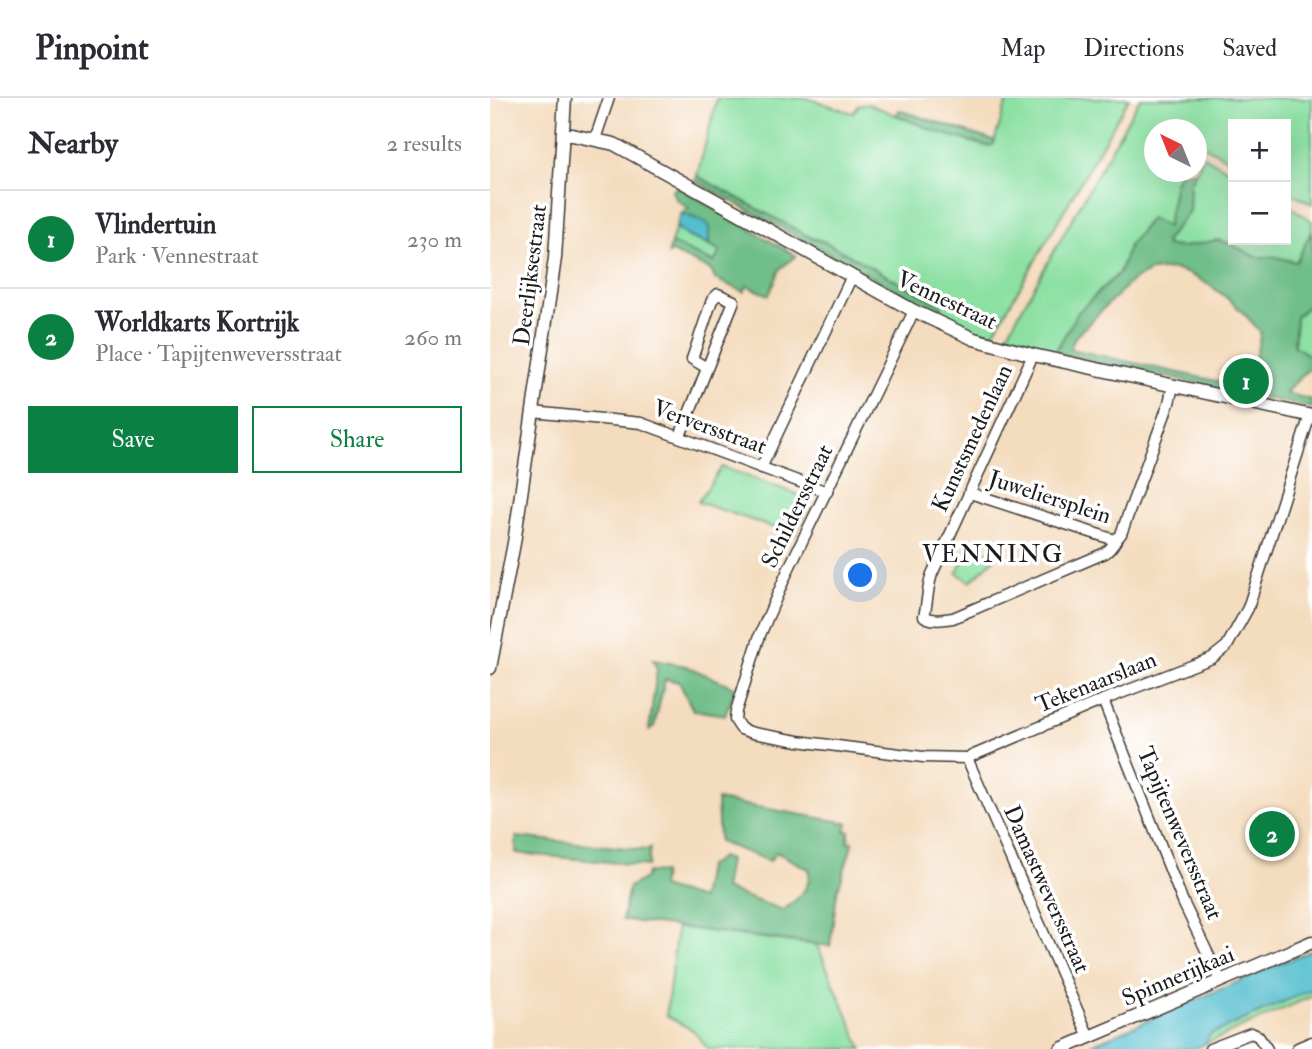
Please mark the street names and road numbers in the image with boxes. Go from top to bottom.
street label: Deerlijksestraat [507,203,553,347]
street label: Vennestraat [892,264,1002,336]
street label: Kunstsmedenlaan [925,359,1019,516]
street label: Verversstraat [649,393,771,461]
street label: Schildersstraat [755,440,839,572]
street label: Juweliersplein [984,463,1115,531]
street label: Tekenaarslaan [1031,645,1161,719]
street label: Tapijtenweversstraat [1130,742,1230,924]
street label: Damastweversstraat [997,801,1097,977]
street label: Spinnerijkaai [1117,939,1239,1014]

